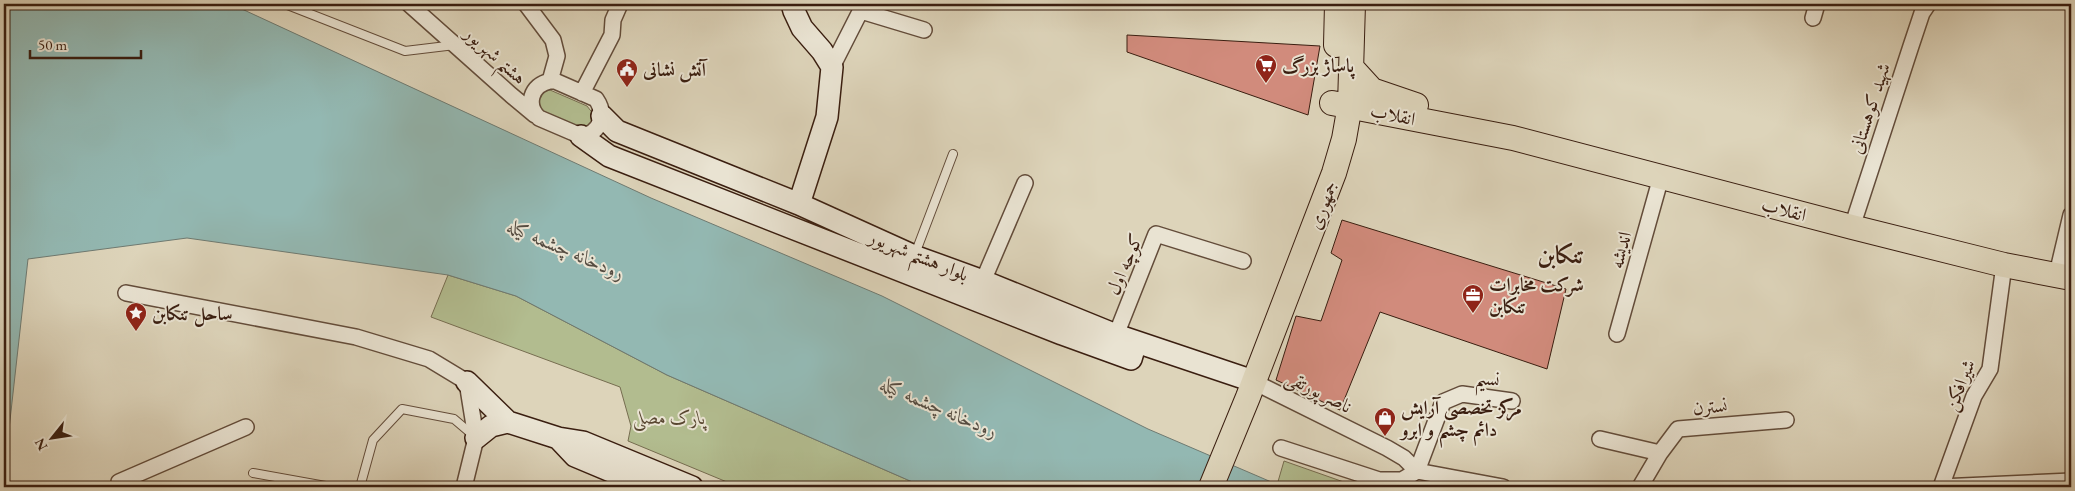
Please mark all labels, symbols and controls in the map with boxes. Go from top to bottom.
street label: هشتم شهریور [453,19,532,95]
scale bar [30,28,141,60]
text: 50 m [38,35,67,54]
supermarket icon: پاساژ بزرگ [1254,53,1278,84]
place label: پاساژ بزرگ [1282,53,1355,80]
public building icon: آتش نشانی [615,57,639,88]
place label: آتش نشانی [642,57,709,83]
street label: شهید کوهستانی [1843,60,1896,157]
street label: انقلاب [1368,98,1418,131]
street label: جمهوری [1302,177,1343,233]
street label: انقلاب [1759,192,1809,227]
water label: رودخانه چشمه کیله [503,213,629,285]
street label: بلوار هشتم شهریور [861,223,972,293]
street label: کوچه اول [1100,229,1150,299]
street label: اندیشه [1604,229,1637,271]
district label: تنکابن [1538,239,1584,270]
place label: شرکت مخابرات تنکابن [1489,272,1584,319]
office icon: شرکت مخابرات تنکابن [1461,283,1485,314]
place icon: ساحل تنکابن [124,301,148,332]
place label: ساحل تنکابن [152,301,233,327]
street label: شیرافکن [1938,356,1982,415]
street label: ناصر پورتقی [1281,364,1356,420]
street label: نسیم [1473,364,1502,399]
water label: رودخانه چشمه کیله [876,371,1002,443]
street label: نسترن [1692,393,1728,420]
place label: مرکز تخصصی آرایش دائم چشم و ابرو [1399,395,1522,448]
park label: پارک مصلی [632,405,707,432]
shop icon: مرکز تخصصی آرایش دائم چشم و ابرو [1373,406,1397,437]
north arrow [28,414,78,464]
text: N [30,435,51,454]

